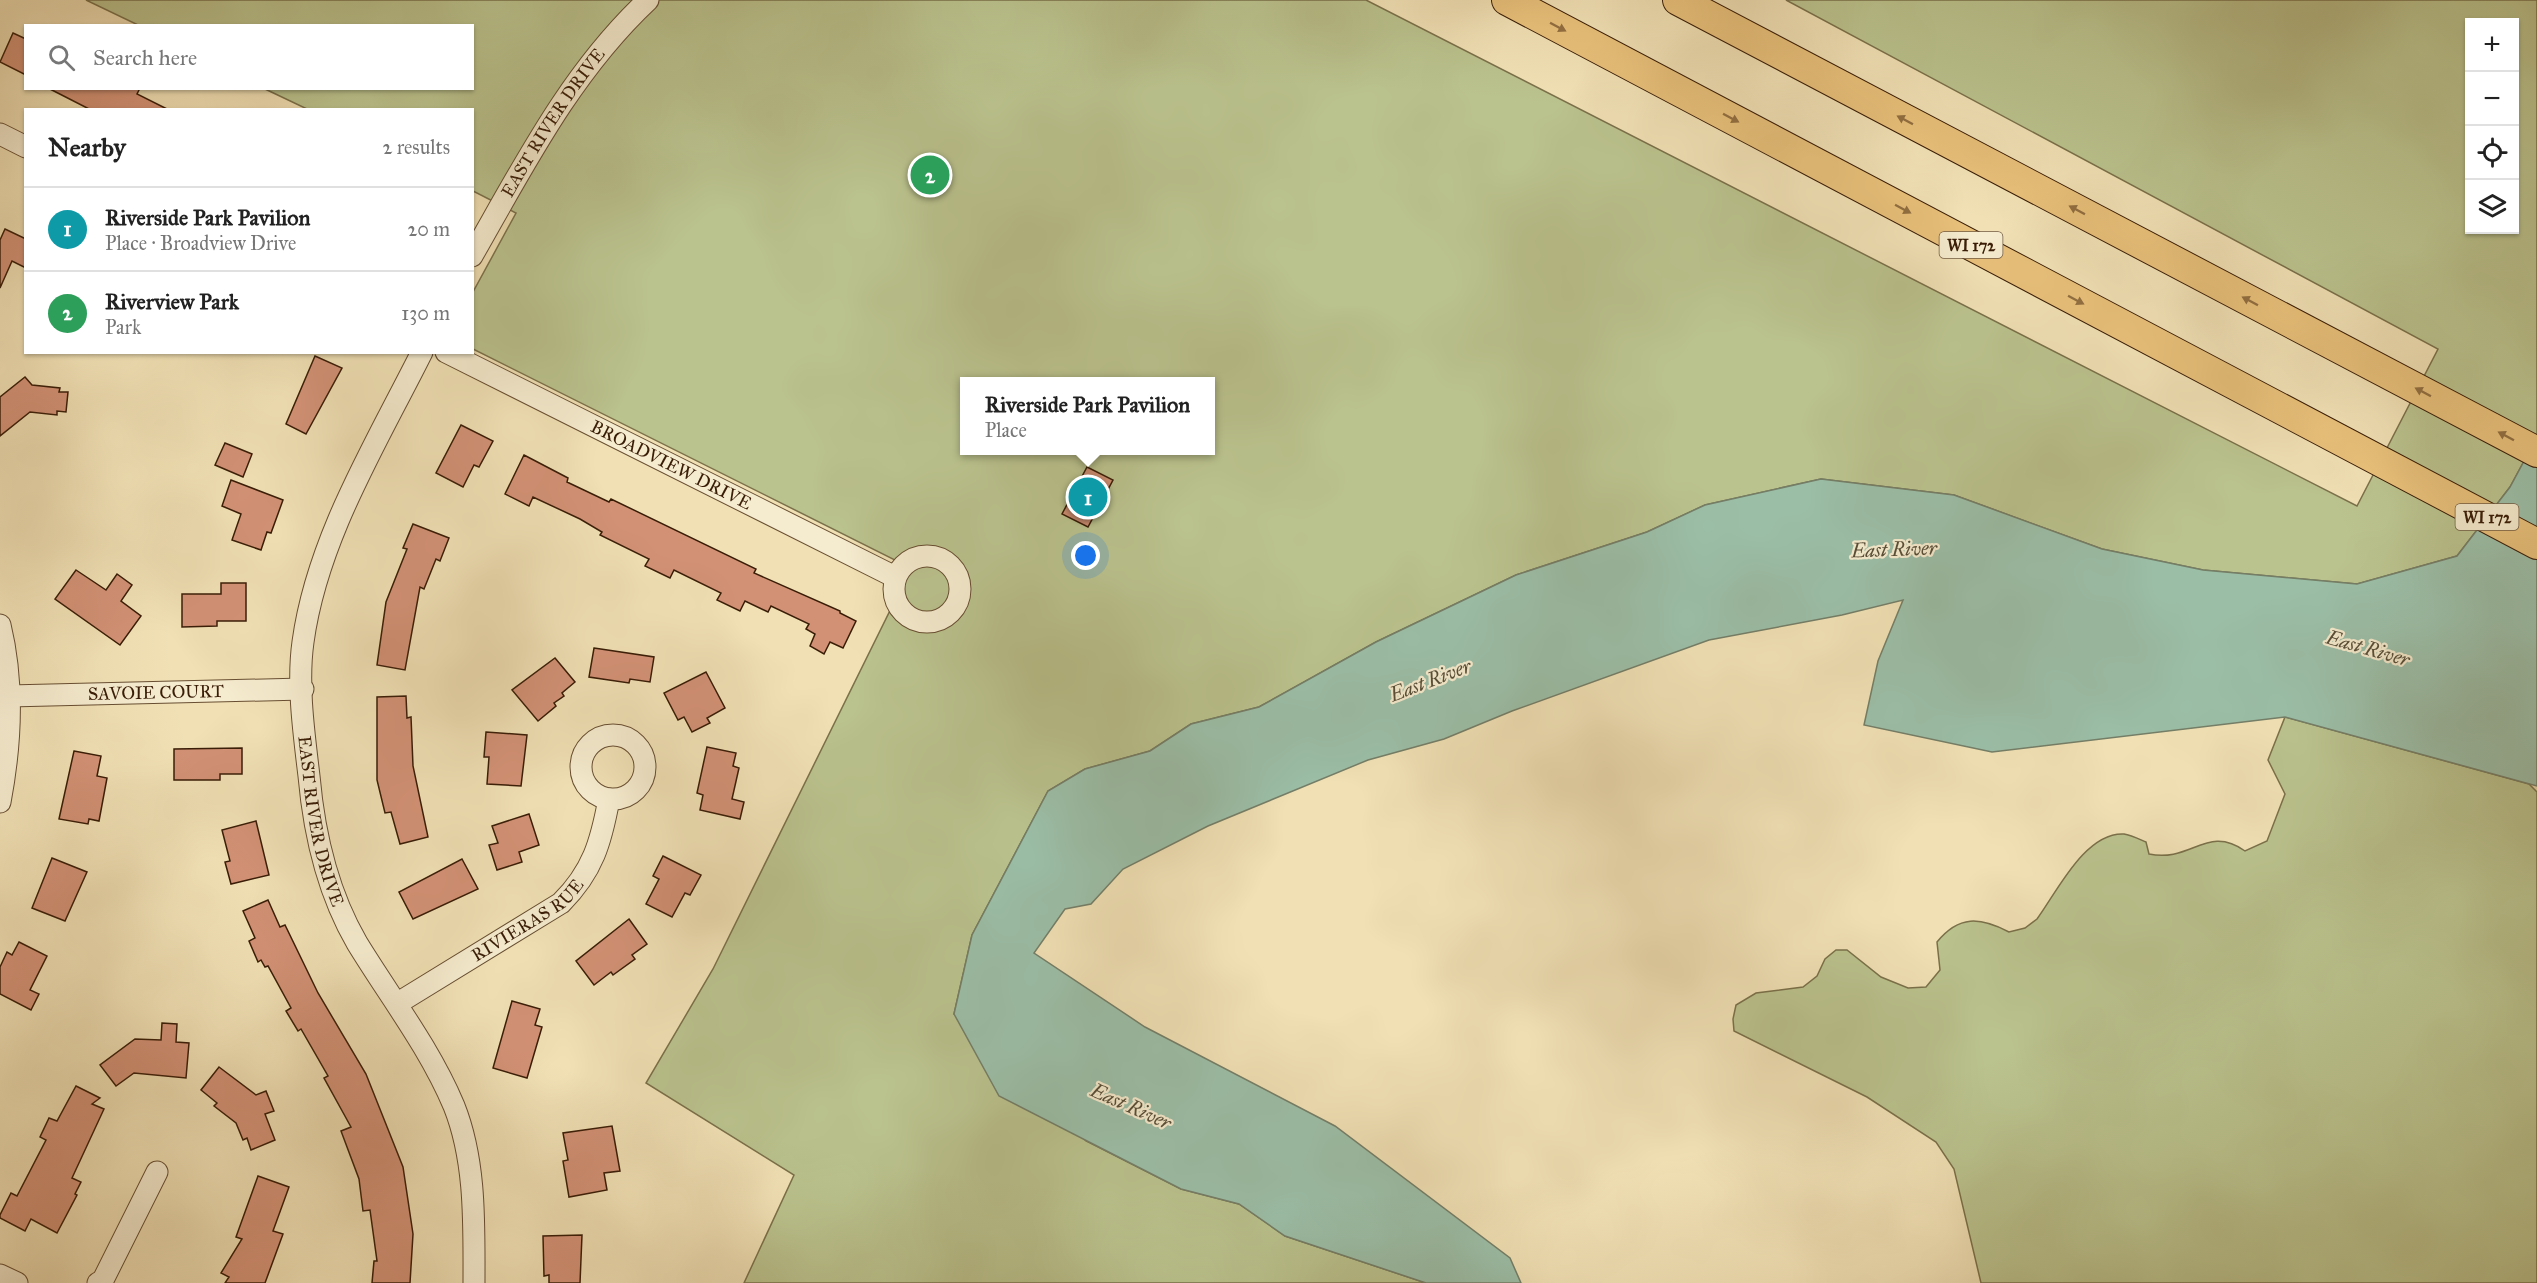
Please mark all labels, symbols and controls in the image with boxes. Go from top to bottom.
map controls [2465,18,2519,234]
button: + [2465,18,2519,72]
one-way arrow [1550,22,1567,32]
search box [24,24,474,90]
icon: search [45,41,78,74]
text: Search here [93,44,197,71]
street label: EAST RIVER DRIVE [496,44,610,201]
button: − [2465,72,2519,126]
one-way arrow [1722,113,1739,123]
one-way arrow [1896,115,1914,125]
button: locate [2465,126,2519,180]
text: Nearby [48,131,126,163]
text: 2 results [382,135,450,159]
pin: 2 [910,152,950,198]
button: layers [2465,180,2519,234]
text: Riverside Park Pavilion [105,204,310,231]
one-way arrow [1894,204,1912,214]
one-way arrow [2069,205,2086,215]
text: 1 [64,217,71,241]
text: 20 m [407,217,450,241]
text: Place · Broadview Drive [105,231,296,255]
road number: WI 172 [1940,232,2002,258]
text: Riverview Park [105,288,239,315]
one-way arrow [2067,296,2084,305]
one-way arrow [2241,296,2258,306]
text: 2 [63,301,72,325]
text: 130 m [401,301,450,325]
text: Park [105,315,141,339]
popup [960,377,1215,455]
one-way arrow [2414,387,2431,397]
text: Riverside Park Pavilion [985,391,1190,418]
street label: BROADVIEW DRIVE [587,415,756,514]
text: Place [985,418,1027,442]
one-way arrow [2497,431,2514,441]
pin: 1 [1068,474,1108,520]
road number: WI 172 [2456,504,2518,530]
water label: East River [1850,535,1939,563]
your location [1071,541,1100,570]
water label: East River [2322,624,2414,672]
water label: East River [1385,653,1476,707]
street label: SAVOIE COURT [88,680,224,705]
street label: EAST RIVER DRIVE [293,735,349,910]
street label: RIVIERAS RUE [467,874,589,966]
water label: East River [1086,1077,1177,1135]

